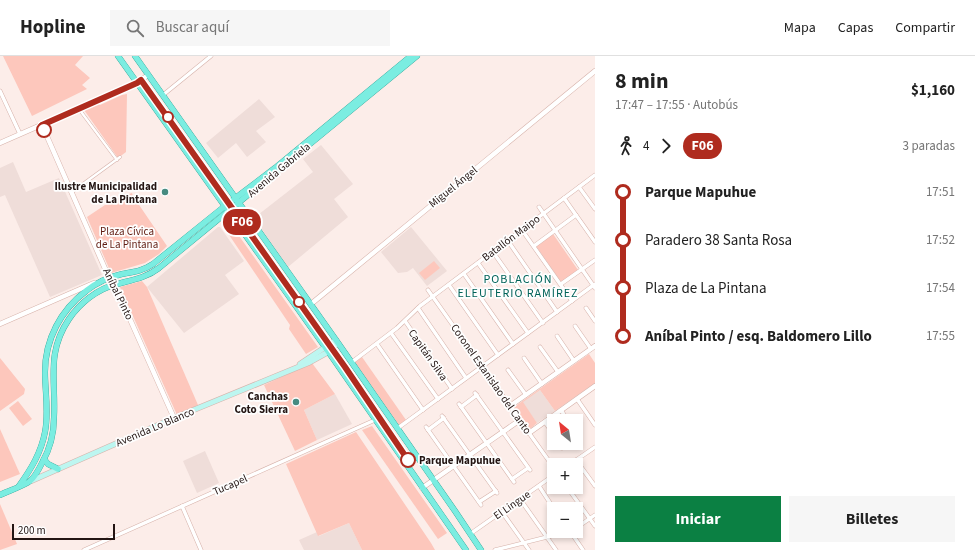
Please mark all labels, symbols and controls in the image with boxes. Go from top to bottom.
search box [110,10,390,46]
text: Hopline [20,14,86,41]
icon: search [124,17,146,39]
text: Buscar aquí [156,17,229,38]
text: Mapa [784,18,816,38]
text: Capas [838,18,873,38]
text: Compartir [895,18,955,38]
text: 8 min [615,65,669,97]
text: $1,160 [911,80,955,101]
text: 17:47 – 17:55 · Autobús [615,96,738,114]
unlabelled marker [162,111,174,123]
unlabelled marker [36,122,52,138]
icon: walk [615,135,637,157]
icon: forward [655,135,677,157]
text: F06 [691,136,714,156]
text: 4 [643,137,649,155]
text: 3 paradas [902,137,955,155]
street label: Avenida Gabriela [244,139,314,201]
street label: Miguel Ángel [426,163,481,211]
place label: Ilustre Municipalidad de La Pintana [55,179,157,207]
text: Parque Mapuhue [645,182,756,203]
text: 17:51 [926,183,955,201]
marker: Ilustre Municipalidad de La Pintana [160,187,170,197]
line badge: F06 [219,209,265,235]
street label: Batallón Maipo [479,211,543,265]
text: F06 [231,212,253,232]
park label: Plaza Cívica de La Pintana [96,224,158,252]
text: Paradero 38 Santa Rosa [645,230,792,251]
text: 17:52 [926,231,955,249]
street label: Aníbal Pinto [99,266,137,322]
district label: POBLACIÓN ELEUTERIO RAMÍREZ [457,271,579,302]
text: Plaza de La Pintana [645,278,767,299]
text: 17:54 [926,279,955,297]
unlabelled marker [293,296,305,308]
street label: Coronel Estanislao del Canto [447,321,535,437]
street label: Capitán Silva [405,326,451,384]
text: Aníbal Pinto / esq. Baldomero Lillo [645,326,872,347]
text: 17:55 [926,327,955,345]
place label: Canchas Coto Sierra [234,389,288,417]
marker: Canchas Coto Sierra [291,397,301,407]
street label: Avenida Lo Blanco [113,404,197,450]
north arrow [547,414,583,450]
map controls [547,414,583,538]
marker: Parque Mapuhue [400,452,416,468]
place label: Parque Mapuhue [419,453,501,468]
button: + [547,458,583,494]
street label: Tucapel [210,471,250,499]
street label: El Lingue [491,487,534,523]
button: Iniciar [615,496,781,542]
button: Billetes [789,496,955,542]
button: − [547,502,583,538]
scale bar [12,522,115,541]
text: 200 m [18,523,46,538]

